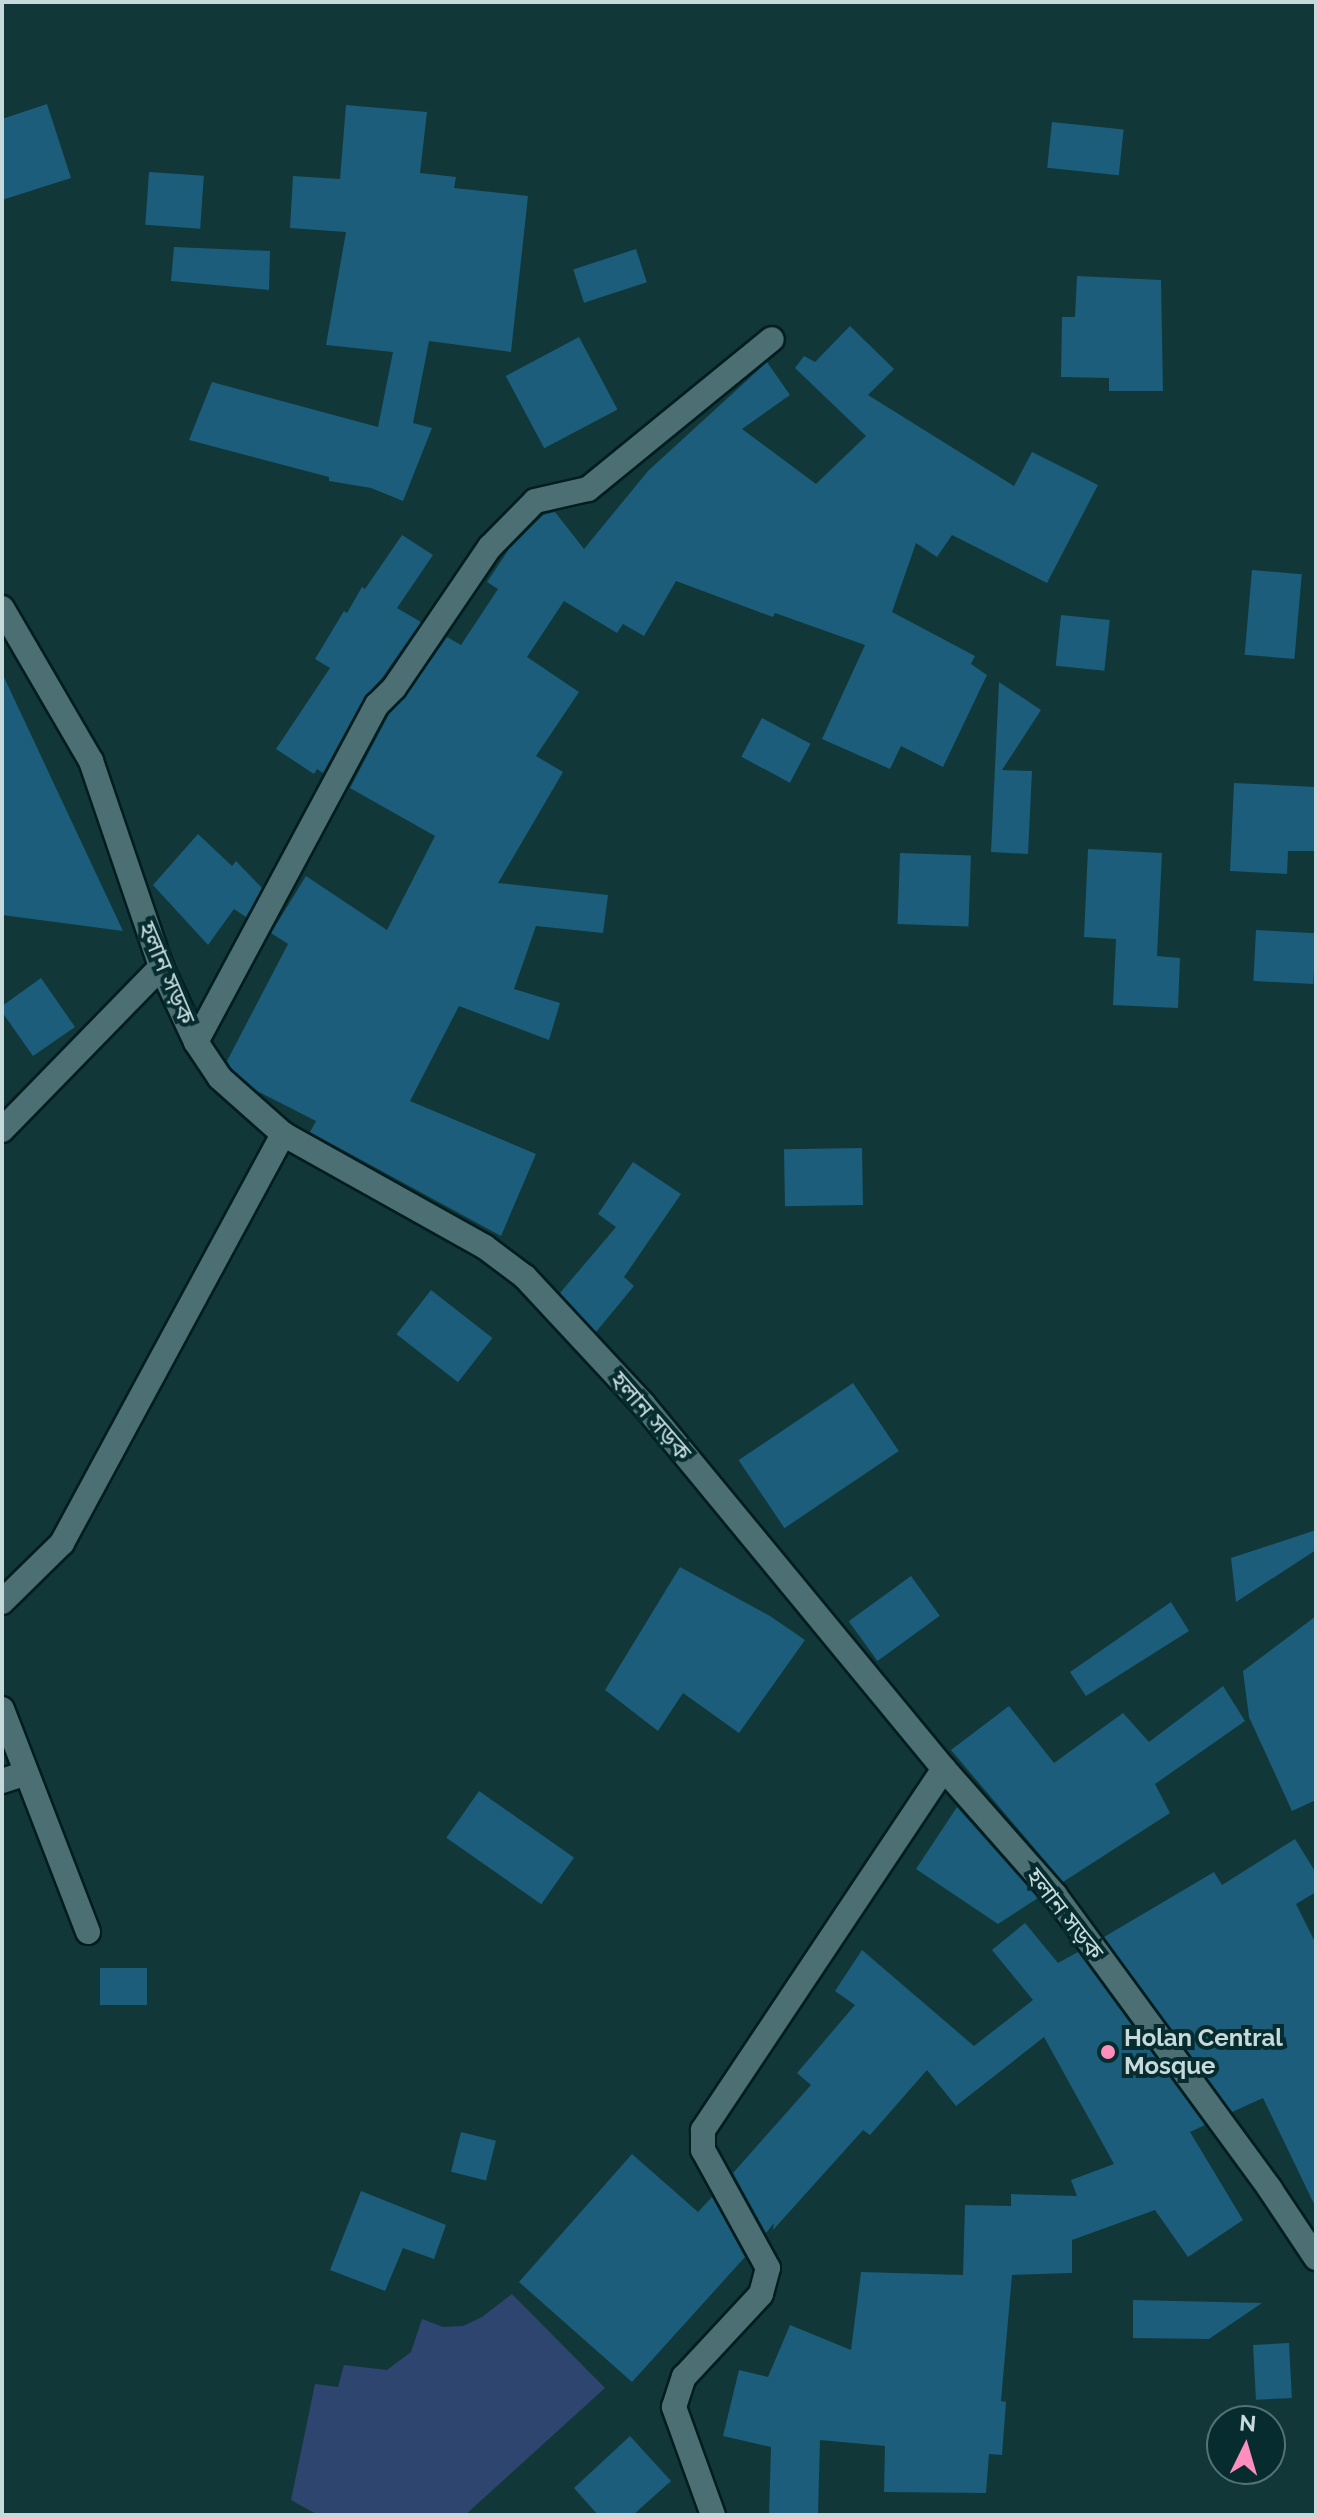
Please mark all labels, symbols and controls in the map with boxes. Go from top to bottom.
street label: হলান সড়ক [133,917,201,1029]
street label: হলান সড়ক [604,1366,698,1466]
street label: হলান সড়ক [1020,1862,1110,1966]
place label: Holan Central Mosque [1124,2024,1283,2080]
marker: Holan Central Mosque [1099,2043,1117,2061]
north arrow [1206,2405,1286,2485]
text: N [1238,2409,1257,2437]

